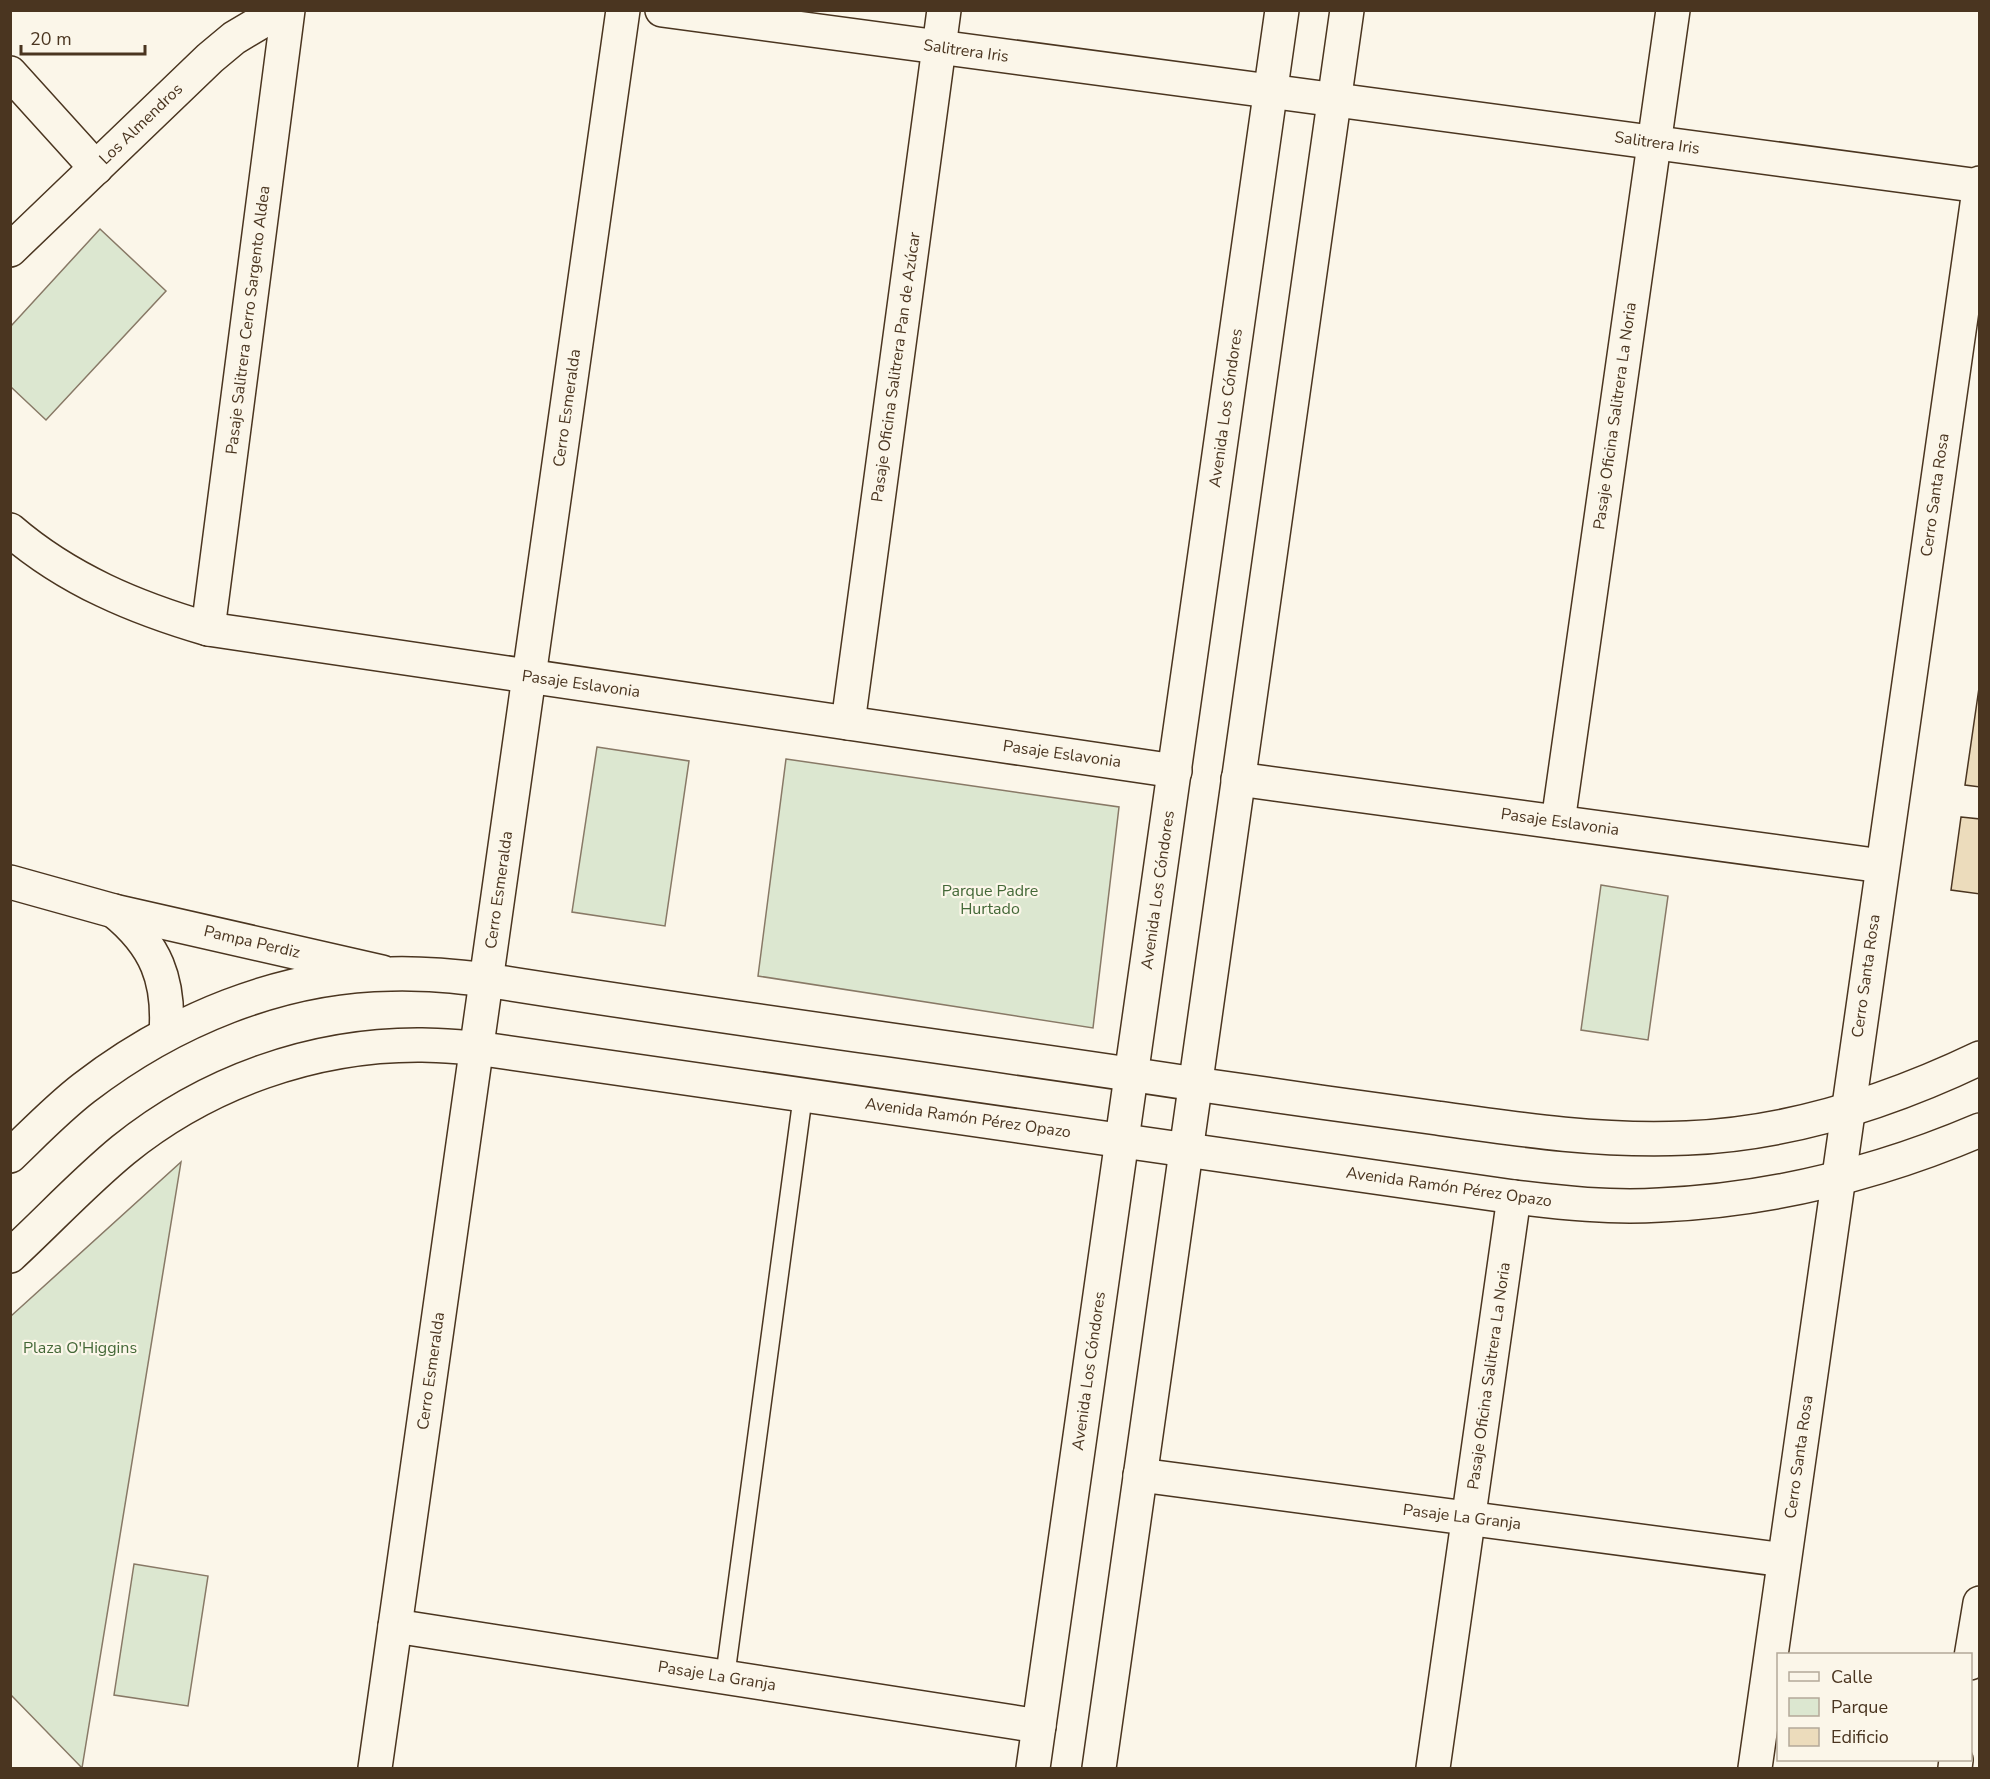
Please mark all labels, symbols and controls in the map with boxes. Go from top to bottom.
scale bar [21,18,146,56]
text: 20 m [30,27,72,51]
street label: Salitrera Iris [922,34,1010,68]
street label: Los Almendros [94,78,188,170]
street label: Salitrera Iris [1613,126,1701,160]
street label: Pasaje Salitrera Cerro Sargento Aldea [221,184,275,456]
street label: Pasaje Oficina Salitrera Pan de Azúcar [866,230,926,503]
street label: Pasaje Oficina Salitrera La Noria [1588,301,1642,531]
street label: Avenida Los Cóndores [1204,327,1248,489]
street label: Cerro Esmeralda [548,348,586,468]
street label: Cerro Santa Rosa [1915,432,1955,558]
street label: Pasaje Eslavonia [520,665,642,703]
street label: Pasaje Eslavonia [1001,735,1123,773]
street label: Pasaje Eslavonia [1499,803,1621,841]
street label: Avenida Los Cóndores [1136,809,1180,971]
street label: Cerro Esmeralda [480,830,518,950]
park label: Parque Padre Hurtado [942,880,1038,920]
street label: Cerro Santa Rosa [1846,913,1886,1039]
street label: Pampa Perdiz [202,920,302,964]
street label: Avenida Ramón Pérez Opazo [864,1093,1072,1143]
street label: Avenida Ramón Pérez Opazo [1345,1162,1553,1212]
street label: Pasaje Oficina Salitrera La Noria [1462,1261,1516,1491]
street label: Avenida Los Cóndores [1067,1290,1111,1452]
street label: Cerro Esmeralda [412,1311,450,1431]
park label: Plaza O'Higgins [23,1337,137,1359]
street label: Cerro Santa Rosa [1779,1394,1819,1520]
street label: Pasaje La Granja [1402,1499,1522,1535]
legend [1777,1653,1972,1761]
street label: Pasaje La Granja [656,1656,778,1696]
text: Calle [1831,1665,1873,1689]
text: Parque [1831,1695,1888,1719]
text: Edificio [1831,1725,1889,1749]

